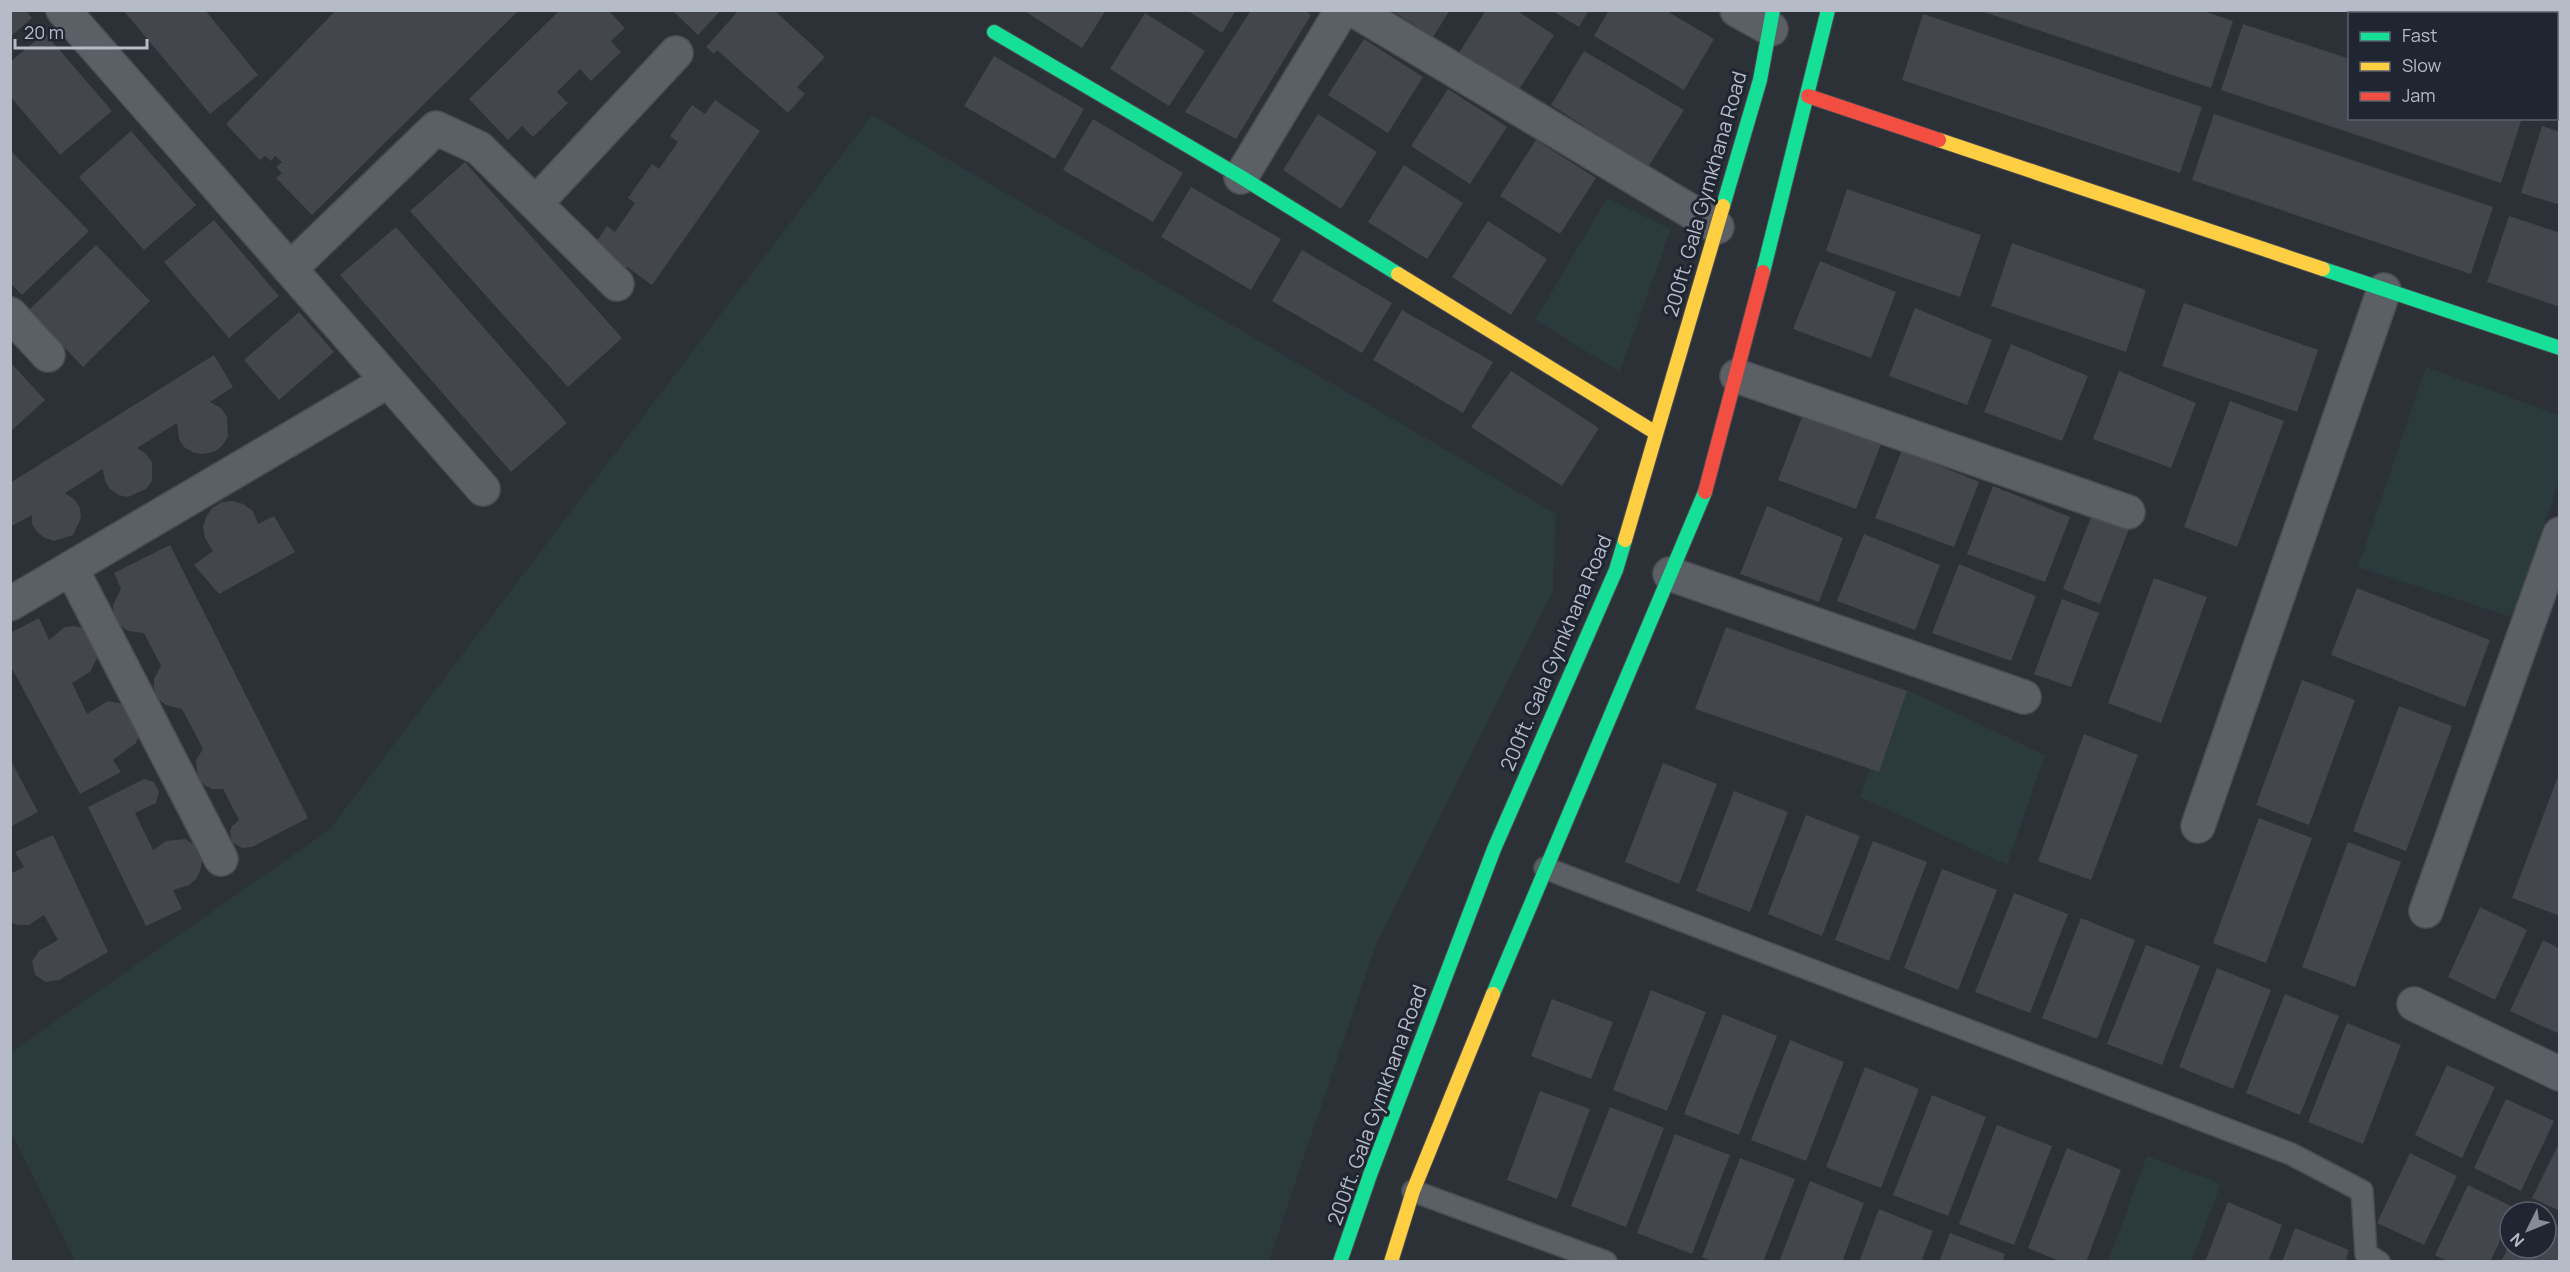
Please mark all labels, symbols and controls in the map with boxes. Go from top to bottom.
scale bar [15,12,147,50]
legend [2348,12,2558,120]
text: 20 m [24,20,64,44]
text: Fast [2402,23,2437,47]
text: Slow [2402,53,2442,77]
street label: 200ft. Gala Gymkhana Road [1657,68,1752,320]
text: Jam [2402,83,2436,107]
street label: 200ft. Gala Gymkhana Road [1494,531,1618,775]
street label: 200ft. Gala Gymkhana Road [1320,981,1433,1229]
north arrow [2498,1200,2558,1260]
text: N [2505,1229,2529,1252]

